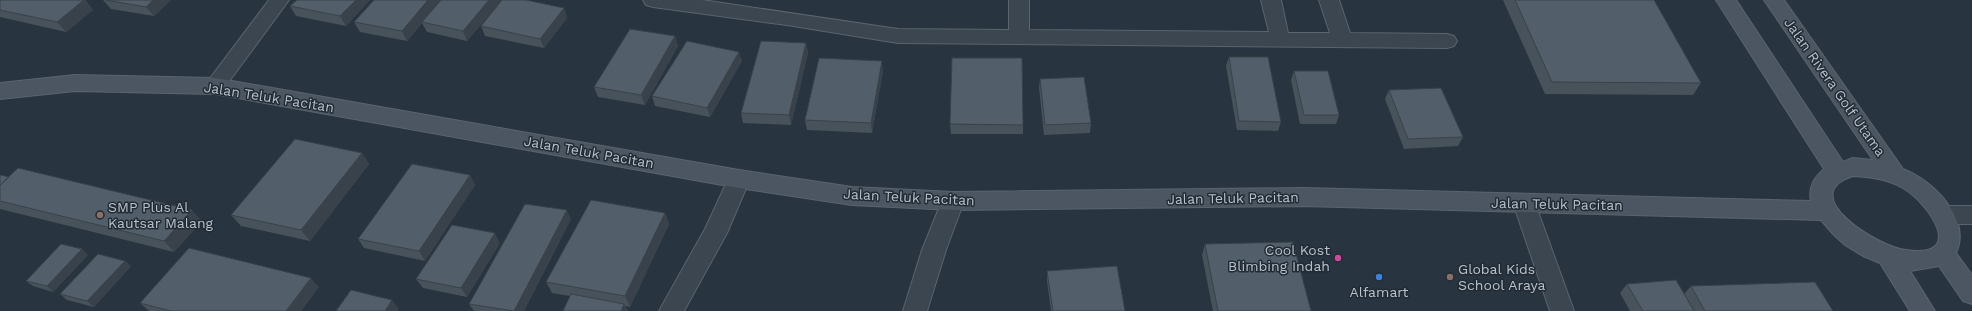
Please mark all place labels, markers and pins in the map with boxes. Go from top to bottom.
place label: SMP Plus Al Kautsar Malang [108,199,214,231]
marker: SMP Plus Al Kautsar Malang [95,210,105,220]
place label: Cool Kost Blimbing Indah [1228,242,1330,274]
marker: Cool Kost Blimbing Indah [1333,253,1343,263]
place label: Global Kids School Araya [1458,261,1546,293]
marker: Alfamart [1374,272,1384,282]
marker: Global Kids School Araya [1445,272,1455,282]
place label: Alfamart [1350,284,1409,300]

